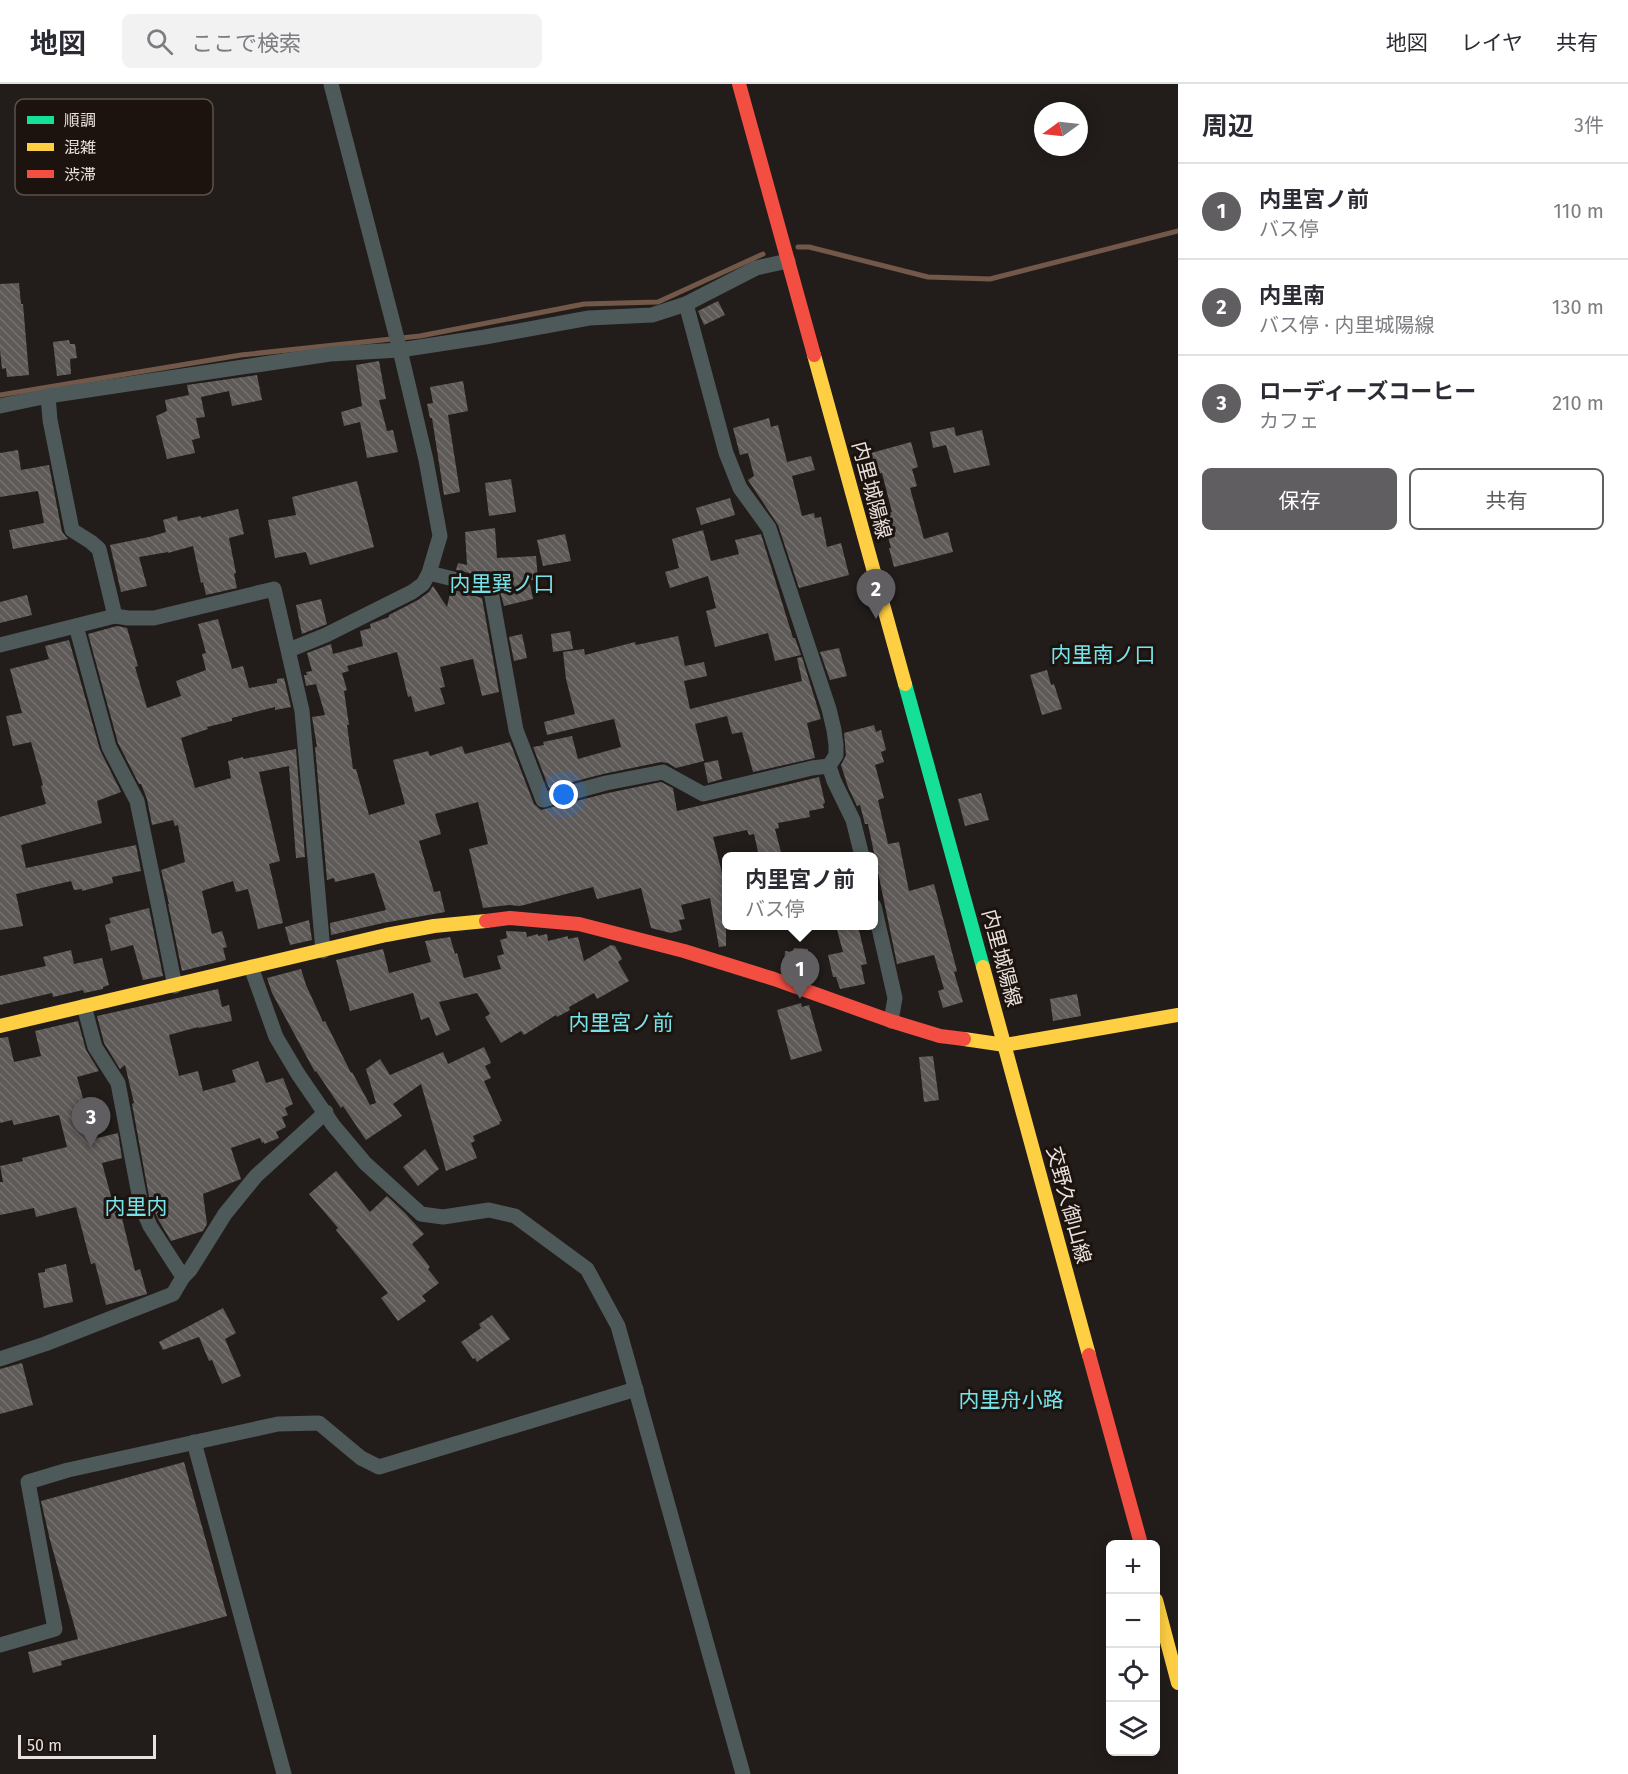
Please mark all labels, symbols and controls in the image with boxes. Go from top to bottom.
search box [122,14,542,68]
icon: search [143,25,176,58]
text: 地図 [30,27,86,60]
text: ここで検索 [191,30,301,57]
text: 地図 [1386,30,1428,56]
text: レイヤ [1461,30,1523,56]
text: 共有 [1556,30,1598,56]
legend [15,99,213,195]
north arrow [1034,102,1088,156]
text: 順調 [64,111,96,130]
text: 周辺 [1202,111,1254,142]
text: 3件 [1574,113,1604,137]
text: 混雑 [64,138,96,157]
text: 渋滞 [64,165,96,184]
text: 内里宮ノ前 [1259,186,1369,213]
text: 1 [1217,199,1226,223]
text: 110 m [1553,199,1604,223]
text: バス停 [1259,217,1319,241]
text: 内里南 [1259,282,1325,309]
text: 2 [1216,295,1227,319]
text: 130 m [1552,295,1604,319]
text: バス停 · 内里城陽線 [1259,313,1434,337]
text: ローディーズコーヒー [1259,378,1476,405]
text: 3 [1216,391,1227,415]
text: 210 m [1552,391,1604,415]
text: カフェ [1259,409,1319,433]
street label: 内里城陽線 [847,439,897,541]
button: 保存 [1202,468,1397,530]
button: 共有 [1409,468,1604,530]
pin: 2 [856,570,896,619]
district label: 内里巽ノ口 [450,571,555,597]
district label: 内里南ノ口 [1051,642,1156,668]
your location [549,780,578,809]
popup [722,852,878,930]
text: 内里宮ノ前 [745,866,855,893]
text: バス停 [745,897,805,921]
street label: 内里城陽線 [977,907,1027,1009]
pin: 1 [780,950,820,999]
district label: 内里宮ノ前 [569,1010,674,1036]
pin: 3 [72,1098,110,1147]
street label: 交野久御山線 [1042,1144,1096,1266]
district label: 内里内 [105,1194,168,1220]
district label: 内里舟小路 [959,1387,1064,1413]
map controls [1106,1540,1160,1756]
button: + [1106,1540,1160,1594]
button: − [1106,1594,1160,1648]
button: locate [1106,1648,1160,1702]
button: layers [1106,1702,1160,1756]
scale bar [18,1732,156,1760]
text: 50 m [27,1736,62,1755]

